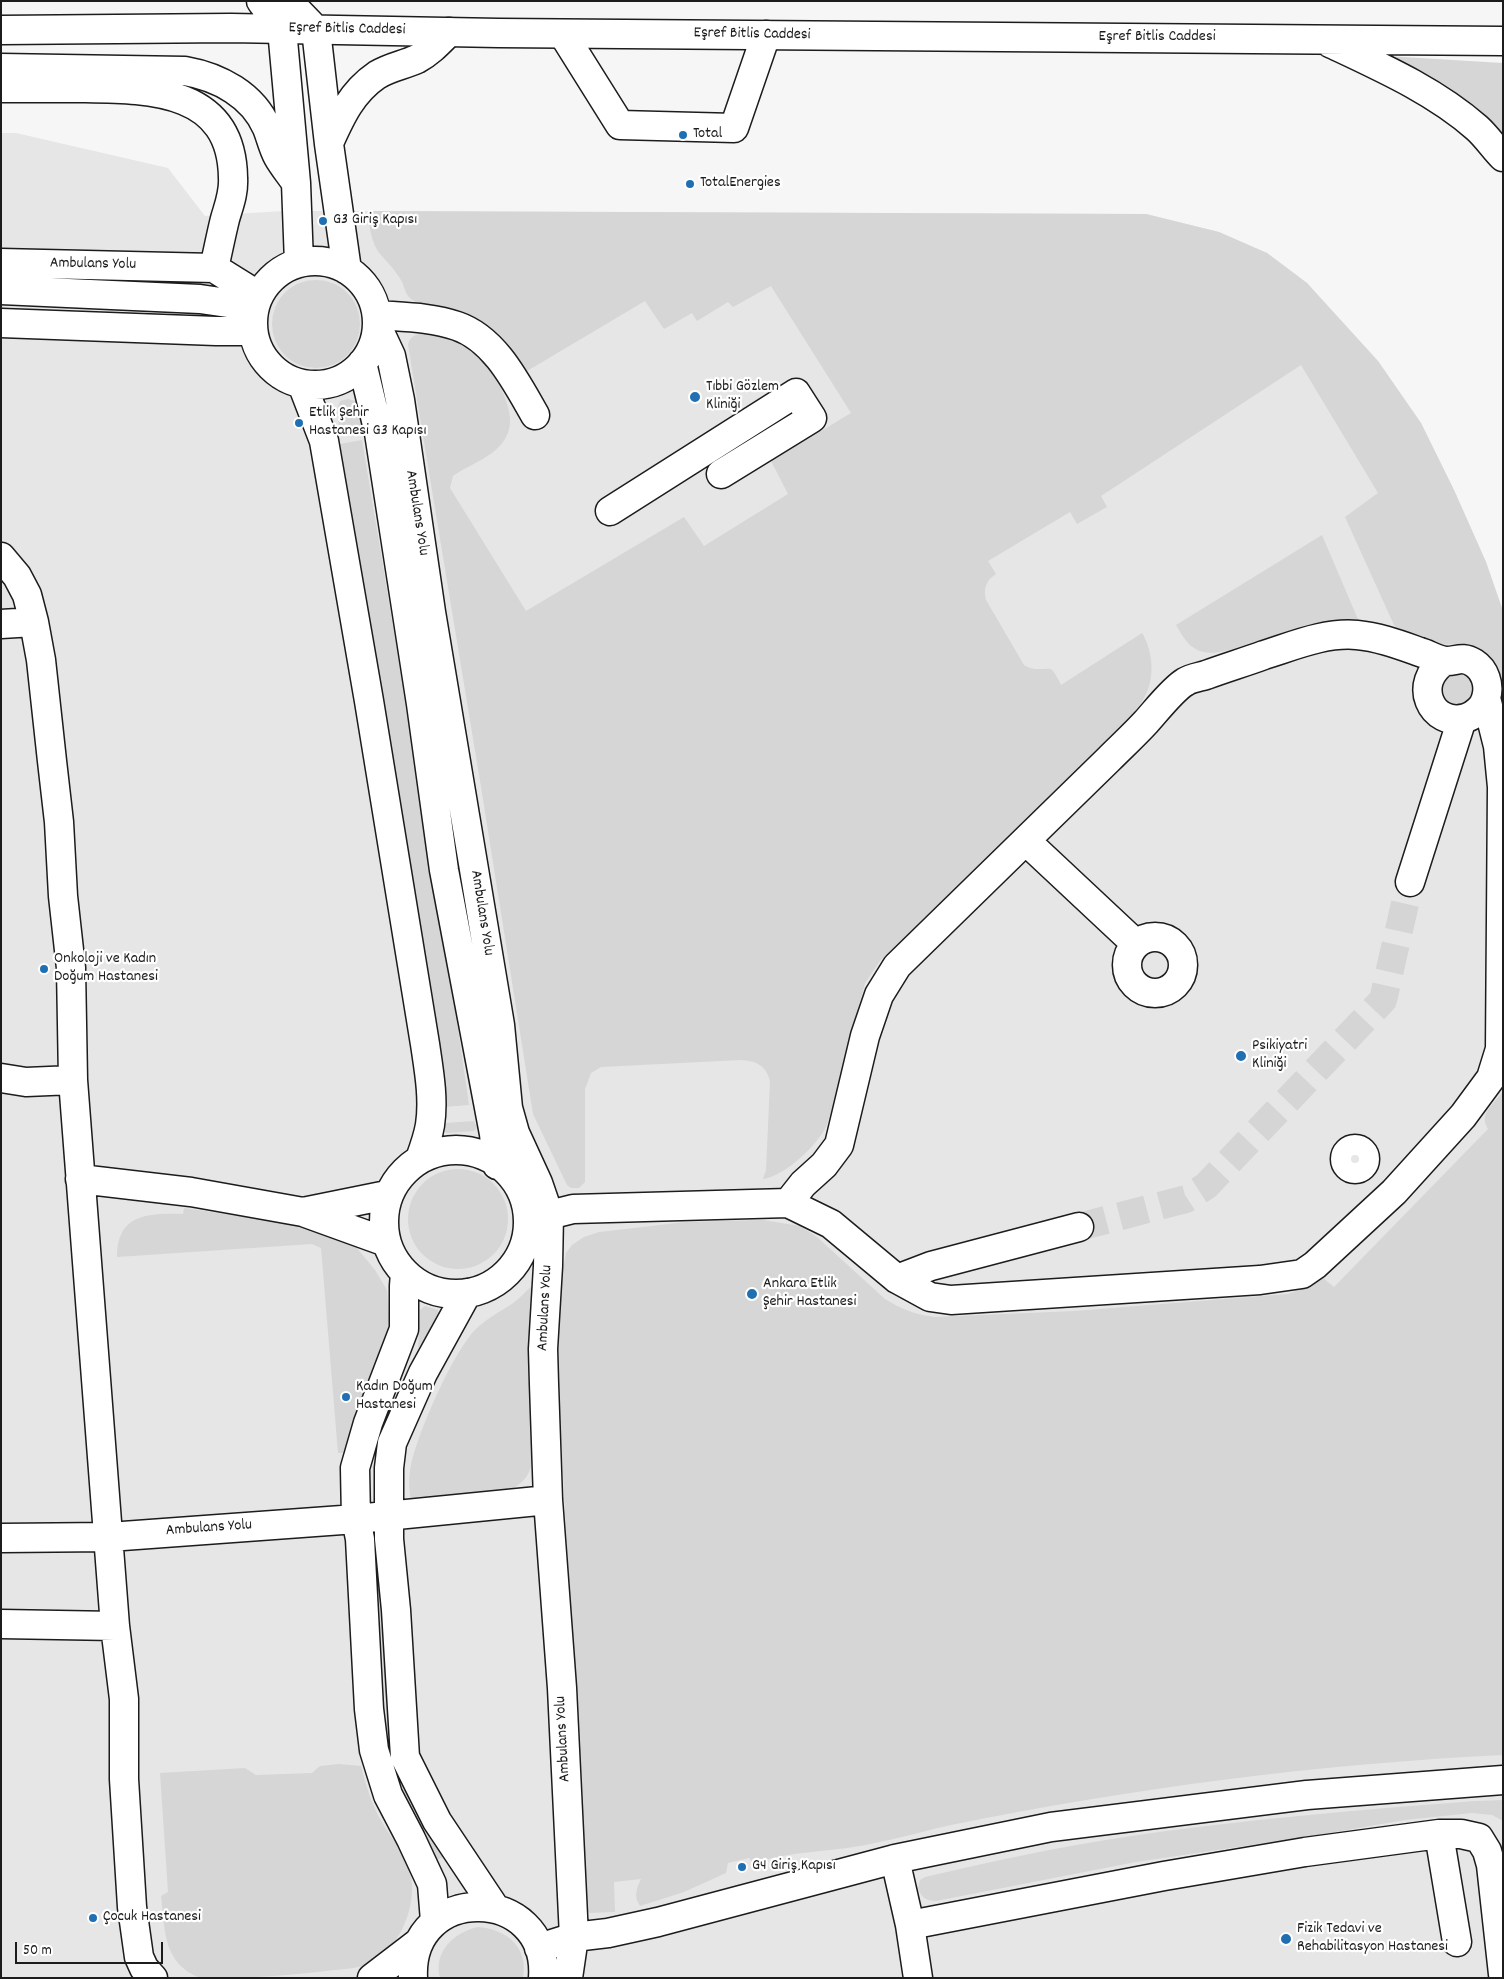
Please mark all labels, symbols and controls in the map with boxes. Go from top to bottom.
street label: Eşref Bitlis Caddesi [288,19,406,41]
street label: Eşref Bitlis Caddesi [693,24,811,46]
street label: Eşref Bitlis Caddesi [1098,28,1216,48]
place label: Total [693,125,722,145]
marker: Total [677,129,689,141]
place label: TotalEnergies [700,174,781,194]
marker: TotalEnergies [684,178,696,190]
place label: G3 Giriş Kapısı [333,211,417,231]
marker: G3 Giriş Kapısı [317,215,329,227]
street label: Ambulans Yolu [50,255,136,275]
place label: Tıbbi Gözlem Kliniği [706,378,779,416]
marker: Tıbbi Gözlem Kliniği [688,390,702,404]
place label: Etlik Şehir Hastanesi G3 Kapısı [309,404,426,442]
marker: Etlik Şehir Hastanesi G3 Kapısı [293,417,305,429]
street label: Ambulans Yolu [400,469,432,557]
street label: Ambulans Yolu [465,869,497,957]
place label: Onkoloji ve Kadın Doğum Hastanesi [54,950,158,988]
marker: Onkoloji ve Kadın Doğum Hastanesi [38,963,50,975]
place label: Psikiyatri Kliniği [1252,1037,1307,1075]
marker: Psikiyatri Kliniği [1234,1049,1248,1063]
street label: Ambulans Yolu [534,1264,558,1352]
place label: Ankara Etlik Şehir Hastanesi [763,1275,856,1313]
marker: Ankara Etlik Şehir Hastanesi [745,1287,759,1301]
place label: Kadın Doğum Hastanesi [356,1378,433,1416]
marker: Kadın Doğum Hastanesi [340,1391,352,1403]
street label: Ambulans Yolu [165,1516,253,1542]
street label: Ambulans Yolu [552,1695,576,1783]
place label: G4 Giriş Kapısı [752,1857,836,1877]
marker: G4 Giriş Kapısı [736,1861,748,1873]
place label: Çocuk Hastanesi [103,1908,201,1928]
marker: Çocuk Hastanesi [87,1912,99,1924]
place label: Fizik Tedavi ve Rehabilitasyon Hastanesi [1297,1920,1448,1958]
scale bar [18,1932,165,1964]
marker: Fizik Tedavi ve Rehabilitasyon Hastanesi [1279,1932,1293,1946]
text: 50 m [23,1940,52,1962]

